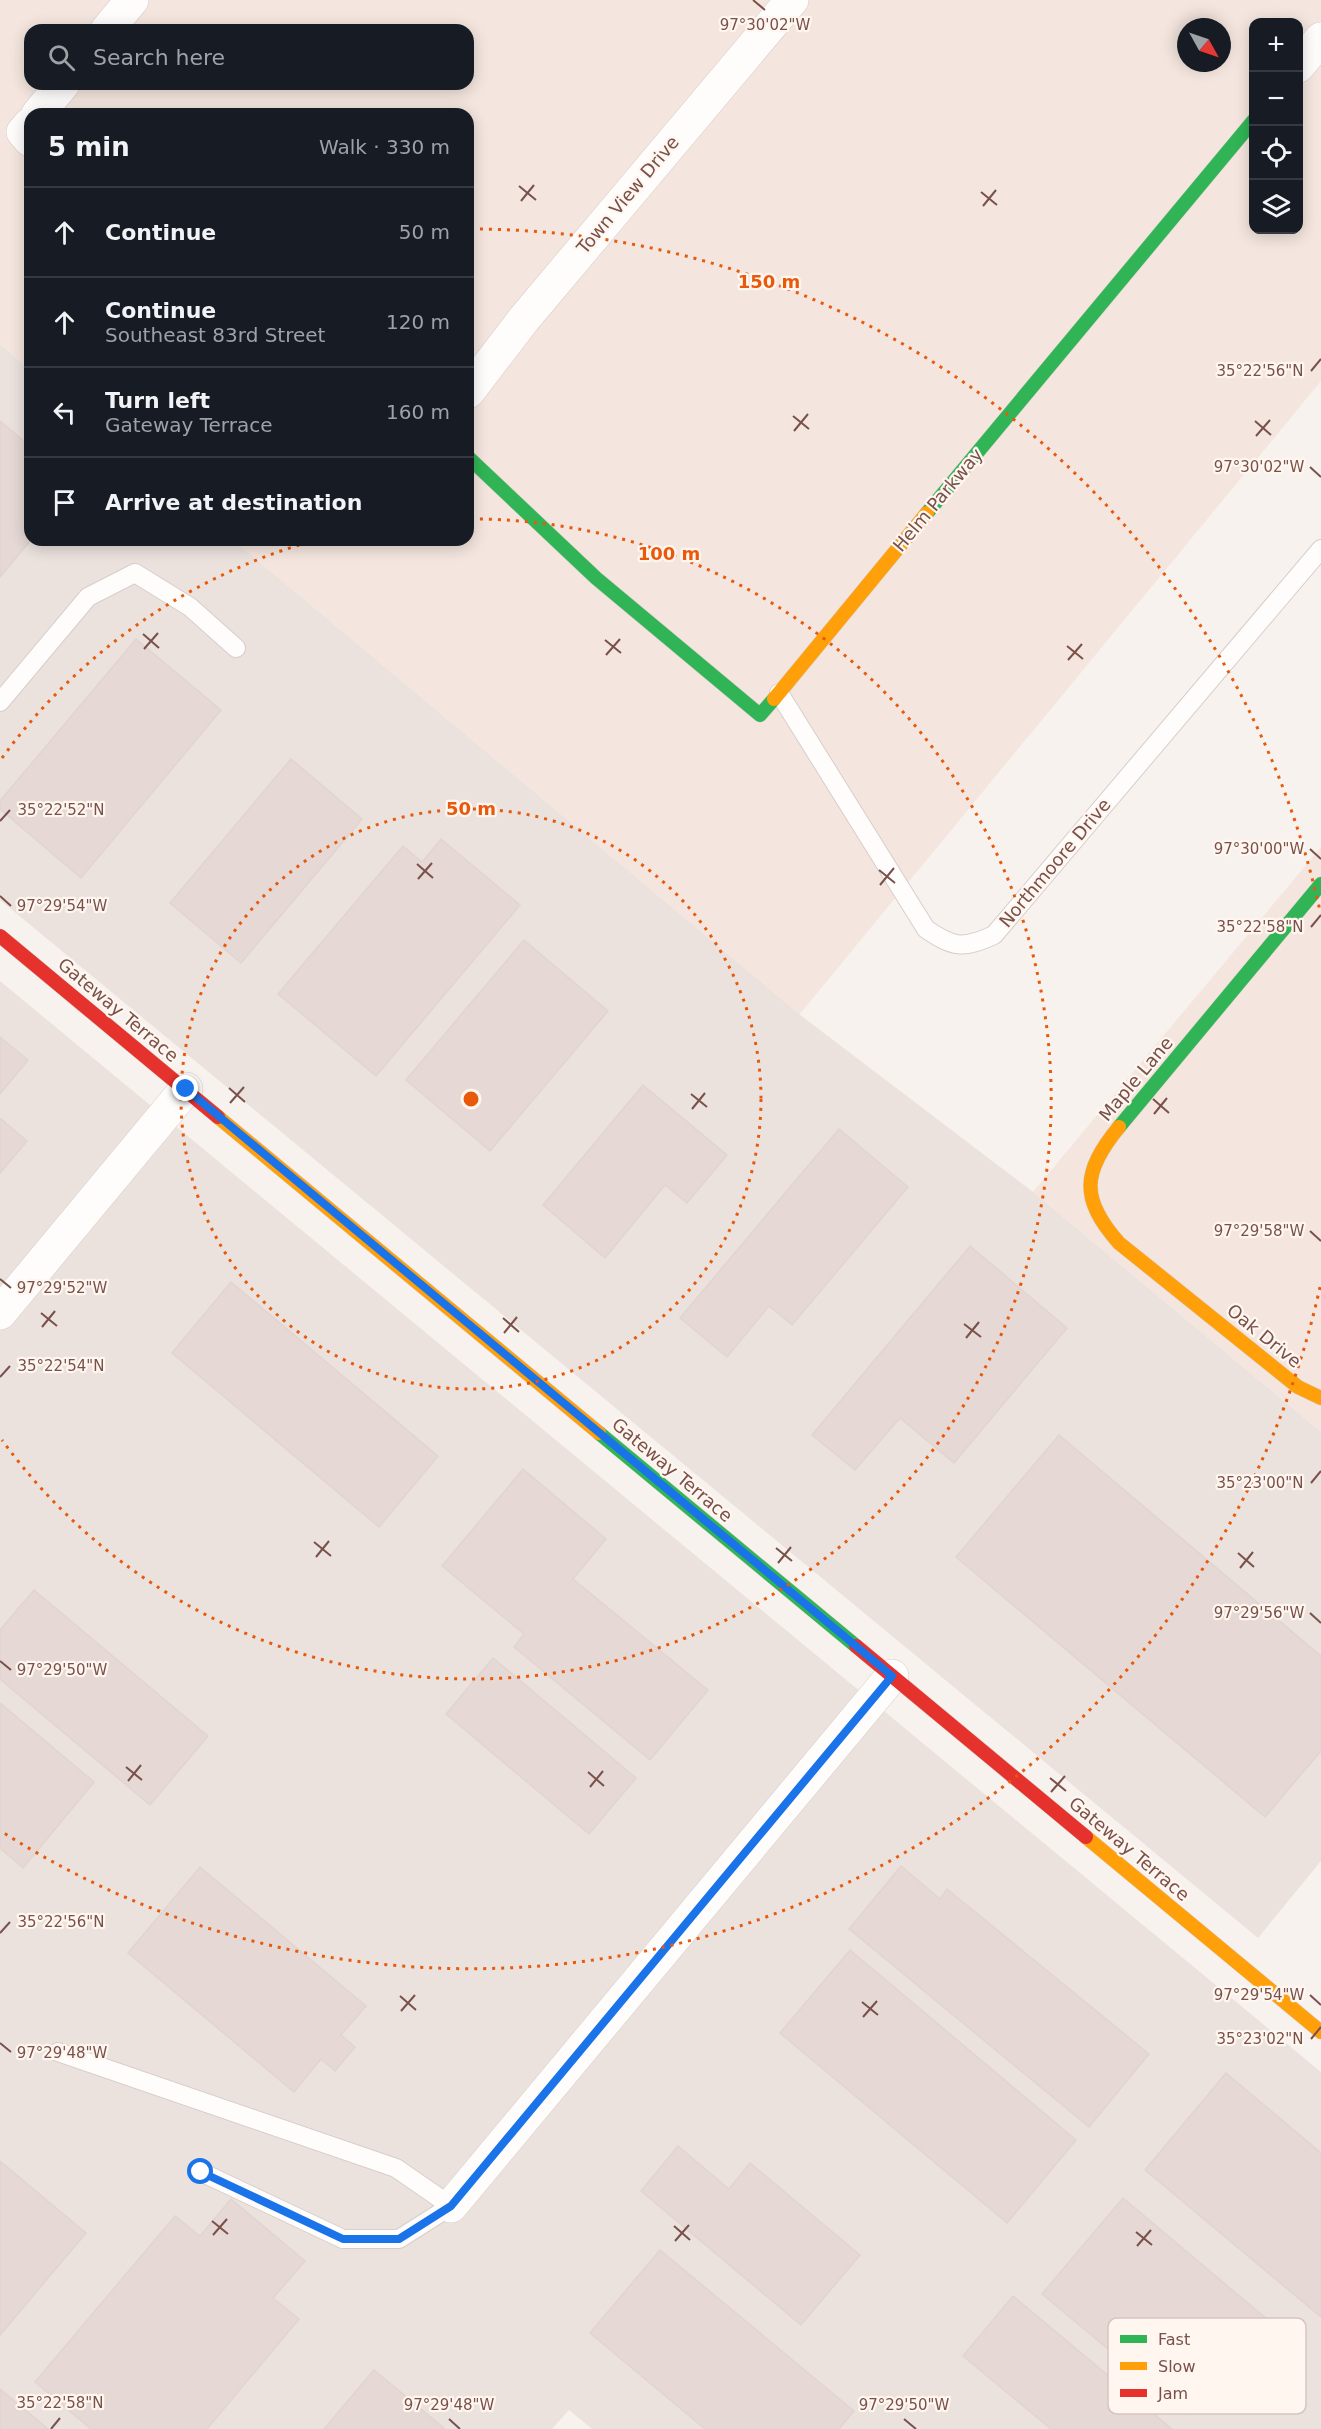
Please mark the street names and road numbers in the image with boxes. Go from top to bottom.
street label: Town View Drive [572,132,683,259]
street label: Helm Parkway [888,444,987,556]
street label: Northmoore Drive [995,794,1115,931]
street label: Gateway Terrace [54,953,183,1066]
street label: Maple Lane [1094,1032,1177,1125]
street label: Oak Drive [1223,1299,1306,1372]
street label: Gateway Terrace [608,1413,737,1526]
street label: Gateway Terrace [1065,1792,1194,1905]

